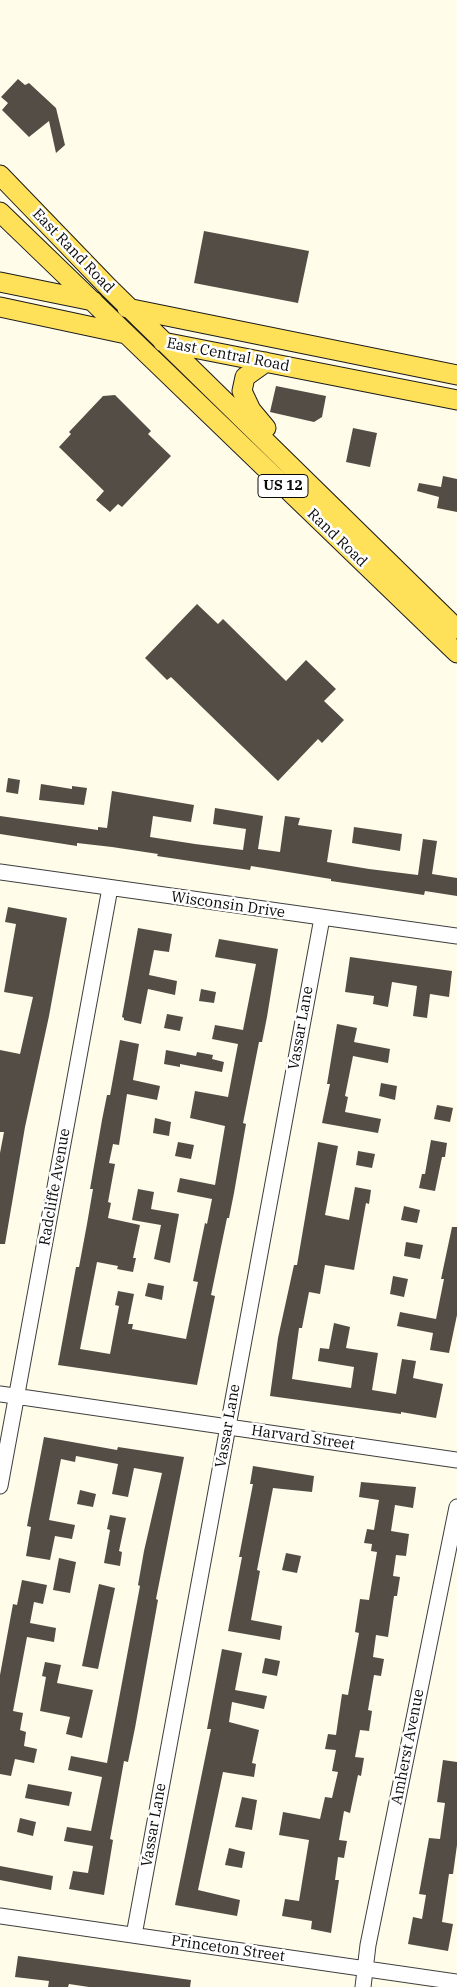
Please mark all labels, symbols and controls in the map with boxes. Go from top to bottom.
street label: East Rand Road [28,205,118,297]
street label: East Central Road [165,334,291,376]
road number: US 12 [258,474,308,498]
street label: Rand Road [303,505,371,571]
street label: Wisconsin Drive [170,888,286,922]
street label: Vassar Lane [285,985,317,1071]
street label: Radcliffe Avenue [36,1127,74,1247]
street label: Vassar Lane [212,1383,244,1469]
street label: Harvard Street [250,1422,356,1454]
street label: Amherst Avenue [388,1688,428,1806]
street label: Vassar Lane [138,1782,170,1868]
street label: Princeton Street [170,1932,286,1966]

